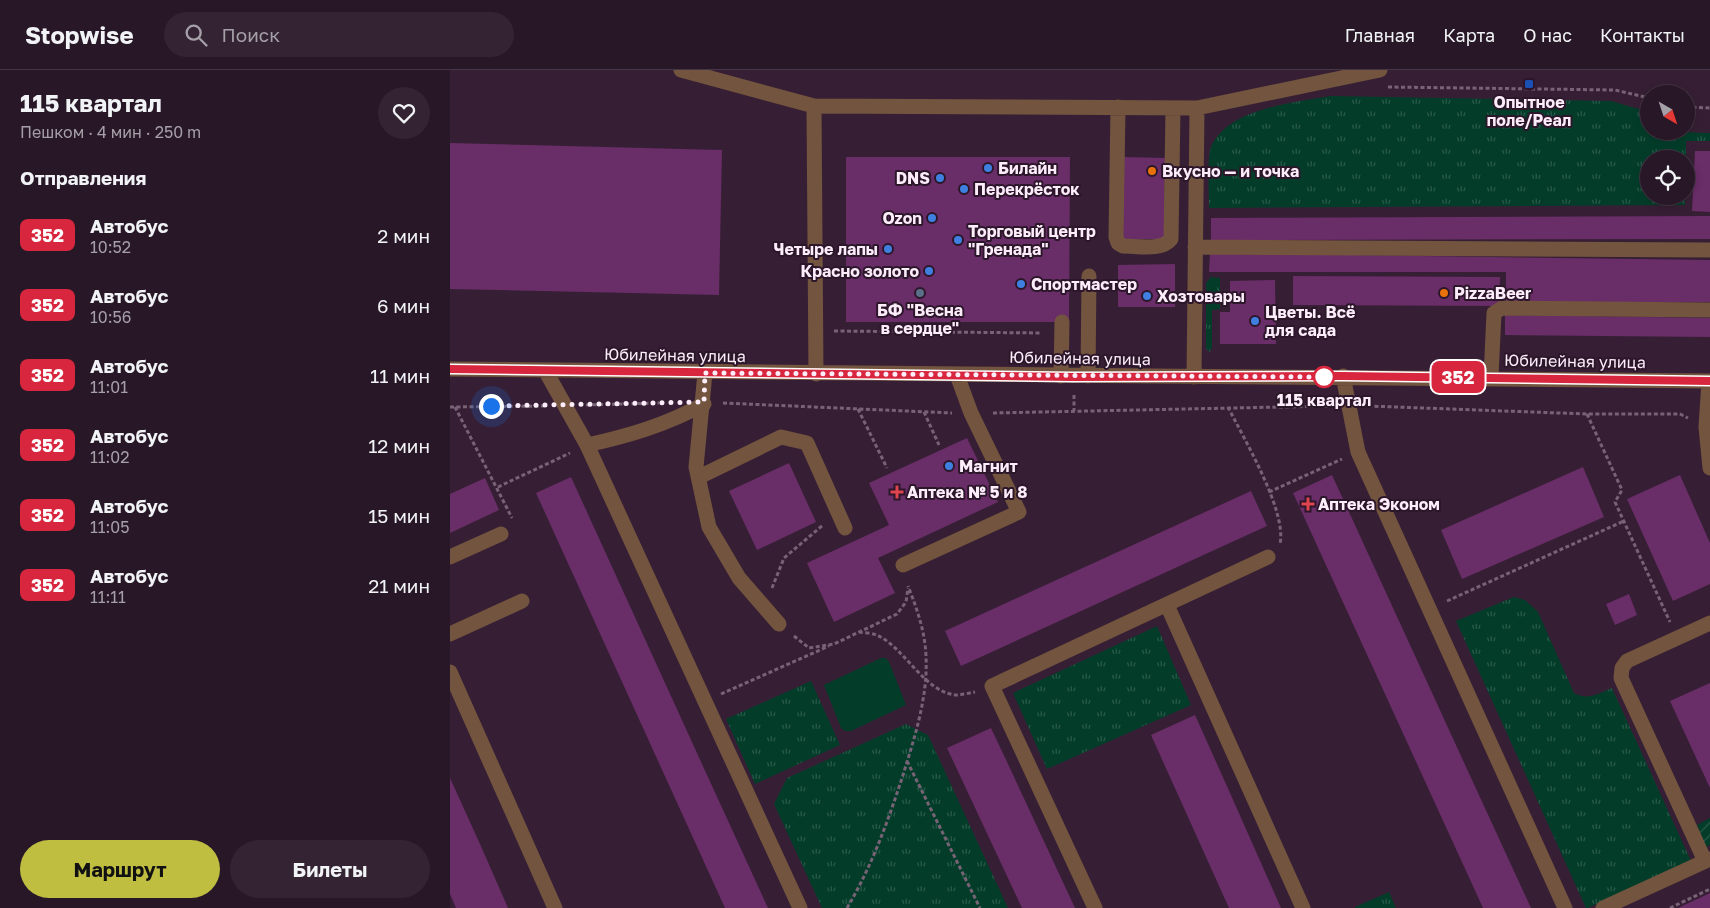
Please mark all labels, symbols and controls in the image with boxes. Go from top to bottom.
search box [164,12,514,57]
text: Stopwise [25,20,134,49]
icon: search [182,21,210,49]
text: Поиск [222,23,280,46]
text: Главная [1345,24,1415,46]
text: Карта [1443,24,1495,46]
text: О нас [1523,24,1572,46]
text: Контакты [1600,24,1685,46]
marker: Опытное поле/Реал [1523,78,1535,90]
north arrow [1640,85,1695,140]
map controls [1640,85,1695,205]
button: heart [378,87,430,139]
text: 115 квартал [20,88,162,117]
place label: Опытное поле/Реал [1487,92,1571,130]
text: Пешком · 4 мин · 250 m [20,122,201,142]
button: locate [1640,150,1695,205]
place label: Билайн [998,158,1057,178]
place label: Вкусно — и точка [1162,161,1299,181]
marker: Билайн [982,162,994,174]
marker: Вкусно — и точка [1146,165,1158,177]
text: Отправления [20,166,146,189]
place label: DNS [896,168,930,188]
marker: DNS [934,172,946,184]
place label: Перекрёсток [974,179,1080,199]
marker: Перекрёсток [958,183,970,195]
place label: Ozon [882,208,922,228]
marker: Ozon [926,212,938,224]
text: Автобус [90,214,168,237]
place label: Торговый центр "Гренада" [968,221,1096,259]
text: 352 [31,224,64,246]
text: 2 мин [377,224,430,247]
marker: Торговый центр "Гренада" [952,234,964,246]
text: 10:52 [90,237,131,257]
place label: Четыре лапы [773,239,878,259]
marker: Четыре лапы [882,243,894,255]
place label: Красно золото [800,261,919,281]
marker: Красно золото [923,265,935,277]
place label: Спортмастер [1031,274,1137,294]
marker: Спортмастер [1015,278,1027,290]
place label: PizzaBeer [1454,283,1531,303]
text: Автобус [90,284,168,307]
place label: Хозтовары [1157,286,1245,306]
marker: БФ "Весна в сердце" [914,287,926,299]
marker: PizzaBeer [1438,287,1450,299]
marker: Хозтовары [1141,290,1153,302]
text: 352 [31,294,64,316]
text: 6 мин [377,294,430,317]
place label: БФ "Весна в сердце" [877,300,963,338]
place label: Цветы. Всё для сада [1265,302,1356,340]
text: 10:56 [90,307,131,327]
marker: Цветы. Всё для сада [1249,315,1261,327]
street label: Юбилейная улица [604,344,746,366]
street label: Юбилейная улица [1009,347,1151,369]
street label: Юбилейная улица [1504,350,1646,372]
text: Автобус [90,354,168,377]
line badge: 352 [1429,361,1487,393]
text: 352 [31,364,64,386]
text: 11 мин [370,364,430,387]
marker: 115 квартал [1313,366,1335,388]
text: 352 [1442,366,1474,388]
text: 11:01 [90,377,128,397]
place label: 115 квартал [1277,390,1371,410]
your location [479,394,504,419]
text: Автобус [90,424,168,447]
text: 352 [31,434,64,456]
text: 12 мин [368,434,430,457]
text: 11:02 [90,447,130,467]
place label: Магнит [959,456,1018,476]
marker: Магнит [943,460,955,472]
place label: Аптека № 5 и 8 [907,482,1027,502]
marker: Аптека № 5 и 8 [891,486,903,498]
text: Автобус [90,494,168,517]
place label: Аптека Эконом [1318,494,1440,514]
marker: Аптека Эконом [1302,498,1314,510]
text: 352 [31,504,64,526]
text: 15 мин [368,504,430,527]
text: 11:05 [90,517,130,537]
text: Автобус [90,564,168,587]
text: 352 [31,574,64,596]
text: 21 мин [368,574,430,597]
text: 11:11 [90,587,126,607]
button: Маршрут [20,840,220,898]
button: Билеты [230,840,430,898]

